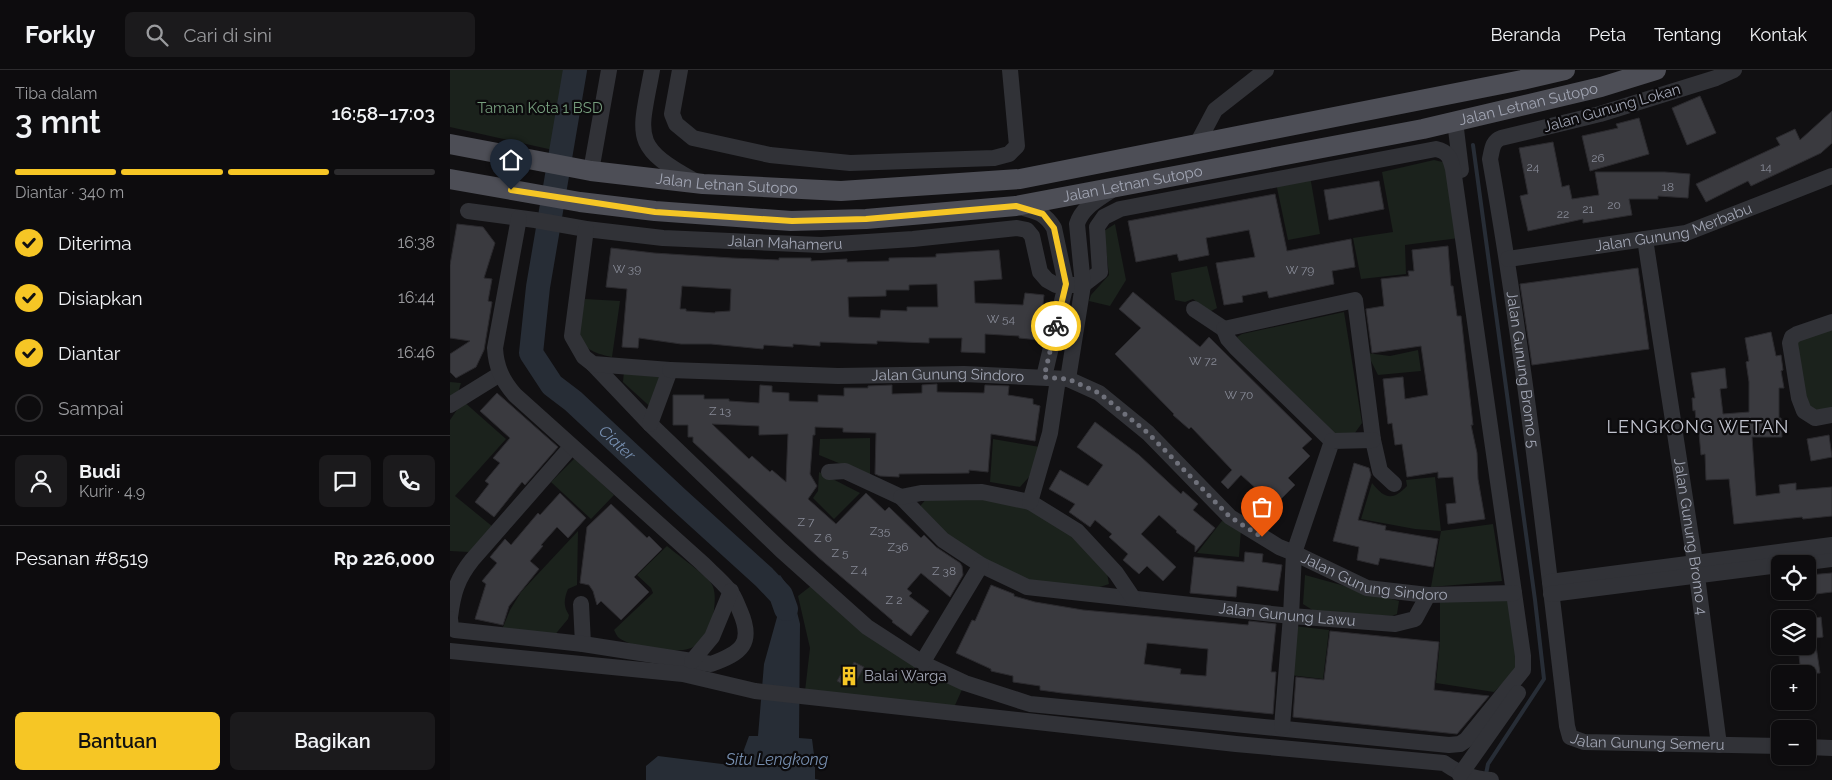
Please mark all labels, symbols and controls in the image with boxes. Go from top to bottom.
search box [125,12,475,57]
text: Forkly [25,20,95,49]
icon: search [143,21,171,49]
text: Cari di sini [183,24,272,46]
text: Beranda [1491,24,1561,45]
text: Peta [1589,24,1626,45]
text: Tentang [1654,24,1721,45]
text: Kontak [1749,24,1807,45]
street label: Jalan Letnan Sutopo [1457,79,1600,129]
street label: Jalan Gunung Lokan [1541,80,1683,136]
text: Tiba dalam [15,84,97,103]
park label: Taman Kota 1 BSD [477,99,603,117]
text: 16:58–17:03 [331,102,435,124]
text: 3 mnt [15,103,101,140]
pin [490,139,532,190]
icon: home [497,146,525,174]
house number: 26 [1591,151,1605,165]
house number: 24 [1527,160,1540,174]
house number: 14 [1760,160,1772,174]
street label: Jalan Letnan Sutopo [1061,162,1204,206]
street label: Jalan Letnan Sutopo [655,170,798,198]
house number: 18 [1662,180,1674,194]
text: Diantar · 340 m [15,183,124,202]
house number: 20 [1607,198,1621,212]
street label: Jalan Gunung Merbabu [1594,199,1755,255]
house number: 21 [1582,202,1594,216]
house number: 22 [1557,207,1569,221]
icon: check [15,229,43,257]
text: Diterima [58,232,132,254]
street label: Jalan Mahameru [727,232,843,254]
text: 16:38 [397,233,435,252]
house number: W 39 [613,262,641,276]
house number: W 79 [1286,263,1314,277]
icon: check [15,284,43,312]
text: Disiapkan [58,287,143,309]
text: 16:44 [398,288,435,307]
street label: Jalan Gunung Bromo 5 [1503,290,1542,449]
courier [1031,301,1081,351]
house number: W 54 [987,312,1016,326]
icon: bike [1042,312,1070,340]
icon: check [15,339,43,367]
text: Diantar [58,342,120,364]
text: 16:46 [397,343,435,362]
house number: W 72 [1189,354,1217,368]
street label: Jalan Gunung Sindoro [871,365,1025,386]
house number: W 70 [1225,388,1253,402]
text: Sampai [58,397,124,419]
house number: Z 13 [709,404,731,418]
district label: LENGKONG WETAN [1607,416,1789,437]
water label: Ciater [595,421,640,464]
button: person [15,455,67,507]
button: chat [319,455,371,507]
button: phone [383,455,435,507]
street label: Jalan Gunung Bromo 4 [1670,457,1711,616]
text: Budi [79,460,121,482]
text: Kurir · 4.9 [79,482,145,501]
pin [1241,486,1283,537]
icon: bag [1248,493,1276,521]
house number: Z 7 [797,515,815,529]
house number: Z35 [870,524,891,538]
house number: Z 6 [814,531,832,545]
house number: Z36 [887,540,909,554]
house number: Z 5 [831,546,849,560]
text: Pesanan #8519 [15,547,148,569]
text: Rp 226,000 [333,547,435,569]
street label: Jalan Gunung Sindoro [1298,549,1448,604]
map controls [1771,555,1816,765]
button: locate [1771,555,1816,600]
house number: Z 4 [850,563,868,577]
house number: Z 38 [932,564,956,578]
house number: Z 2 [886,593,902,607]
street label: Jalan Gunung Lawu [1218,599,1356,630]
button: layers [1771,610,1816,655]
building icon: Balai Warga [838,665,860,687]
button: + [1771,665,1816,710]
place label: Balai Warga [864,667,947,685]
button: Bantuan [15,712,220,770]
button: Bagikan [230,712,435,770]
button: − [1771,720,1816,765]
street label: Jalan Gunung Semeru [1568,729,1725,754]
water label: Situ Lengkong [725,750,829,769]

